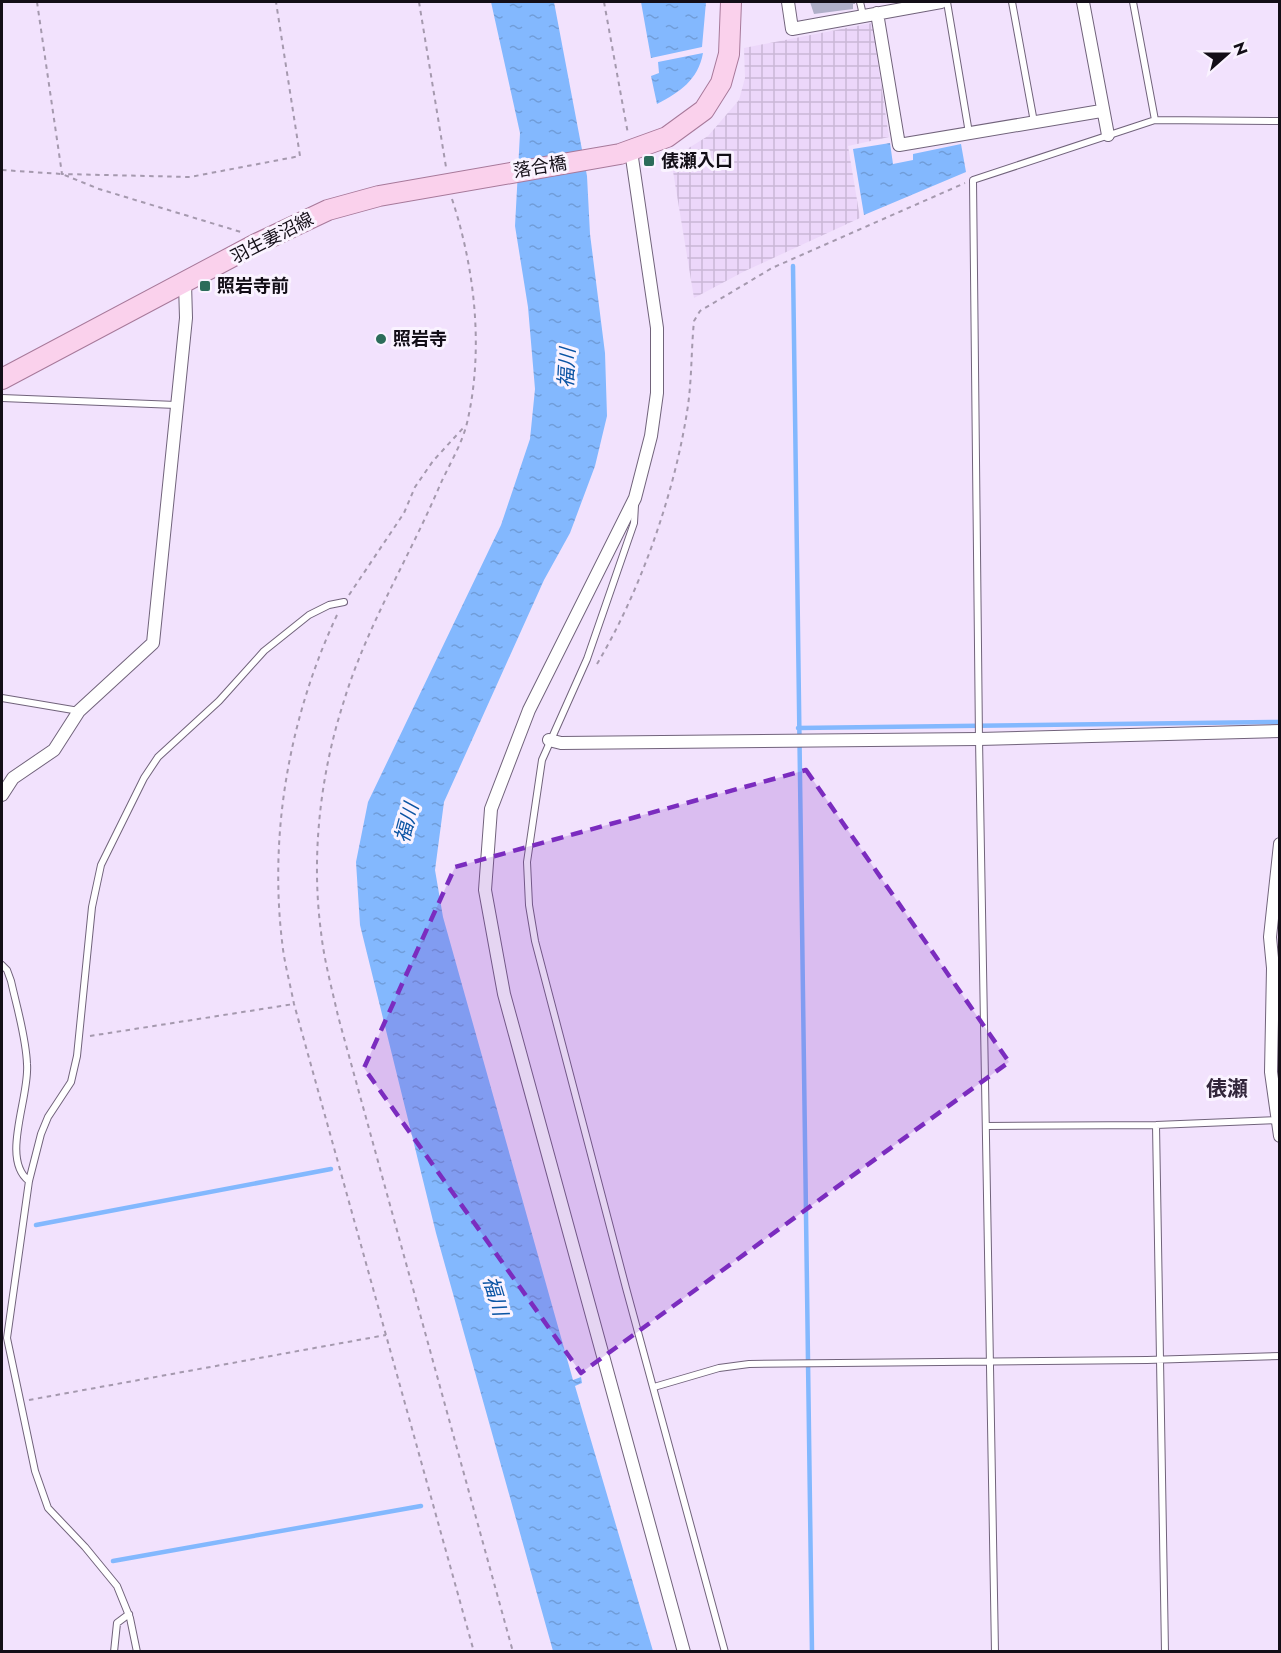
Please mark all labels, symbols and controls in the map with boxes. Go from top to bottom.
north arrow [1197,24,1257,84]
text: N [1228,39,1254,59]
place label: 俵瀬入口 [661,148,733,174]
street label: 落合橋 [511,150,569,184]
marker: 俵瀬入口 [642,154,656,168]
street label: 羽生妻沼線 [226,206,318,270]
place label: 照岩寺前 [217,273,289,299]
marker: 照岩寺前 [198,279,212,293]
place label: 照岩寺 [393,326,447,352]
marker: 照岩寺 [374,332,388,346]
water label: 福川 [551,345,583,389]
water label: 福川 [388,798,427,846]
district label: 俵瀬 [1206,1074,1248,1104]
water label: 福川 [475,1273,515,1321]

